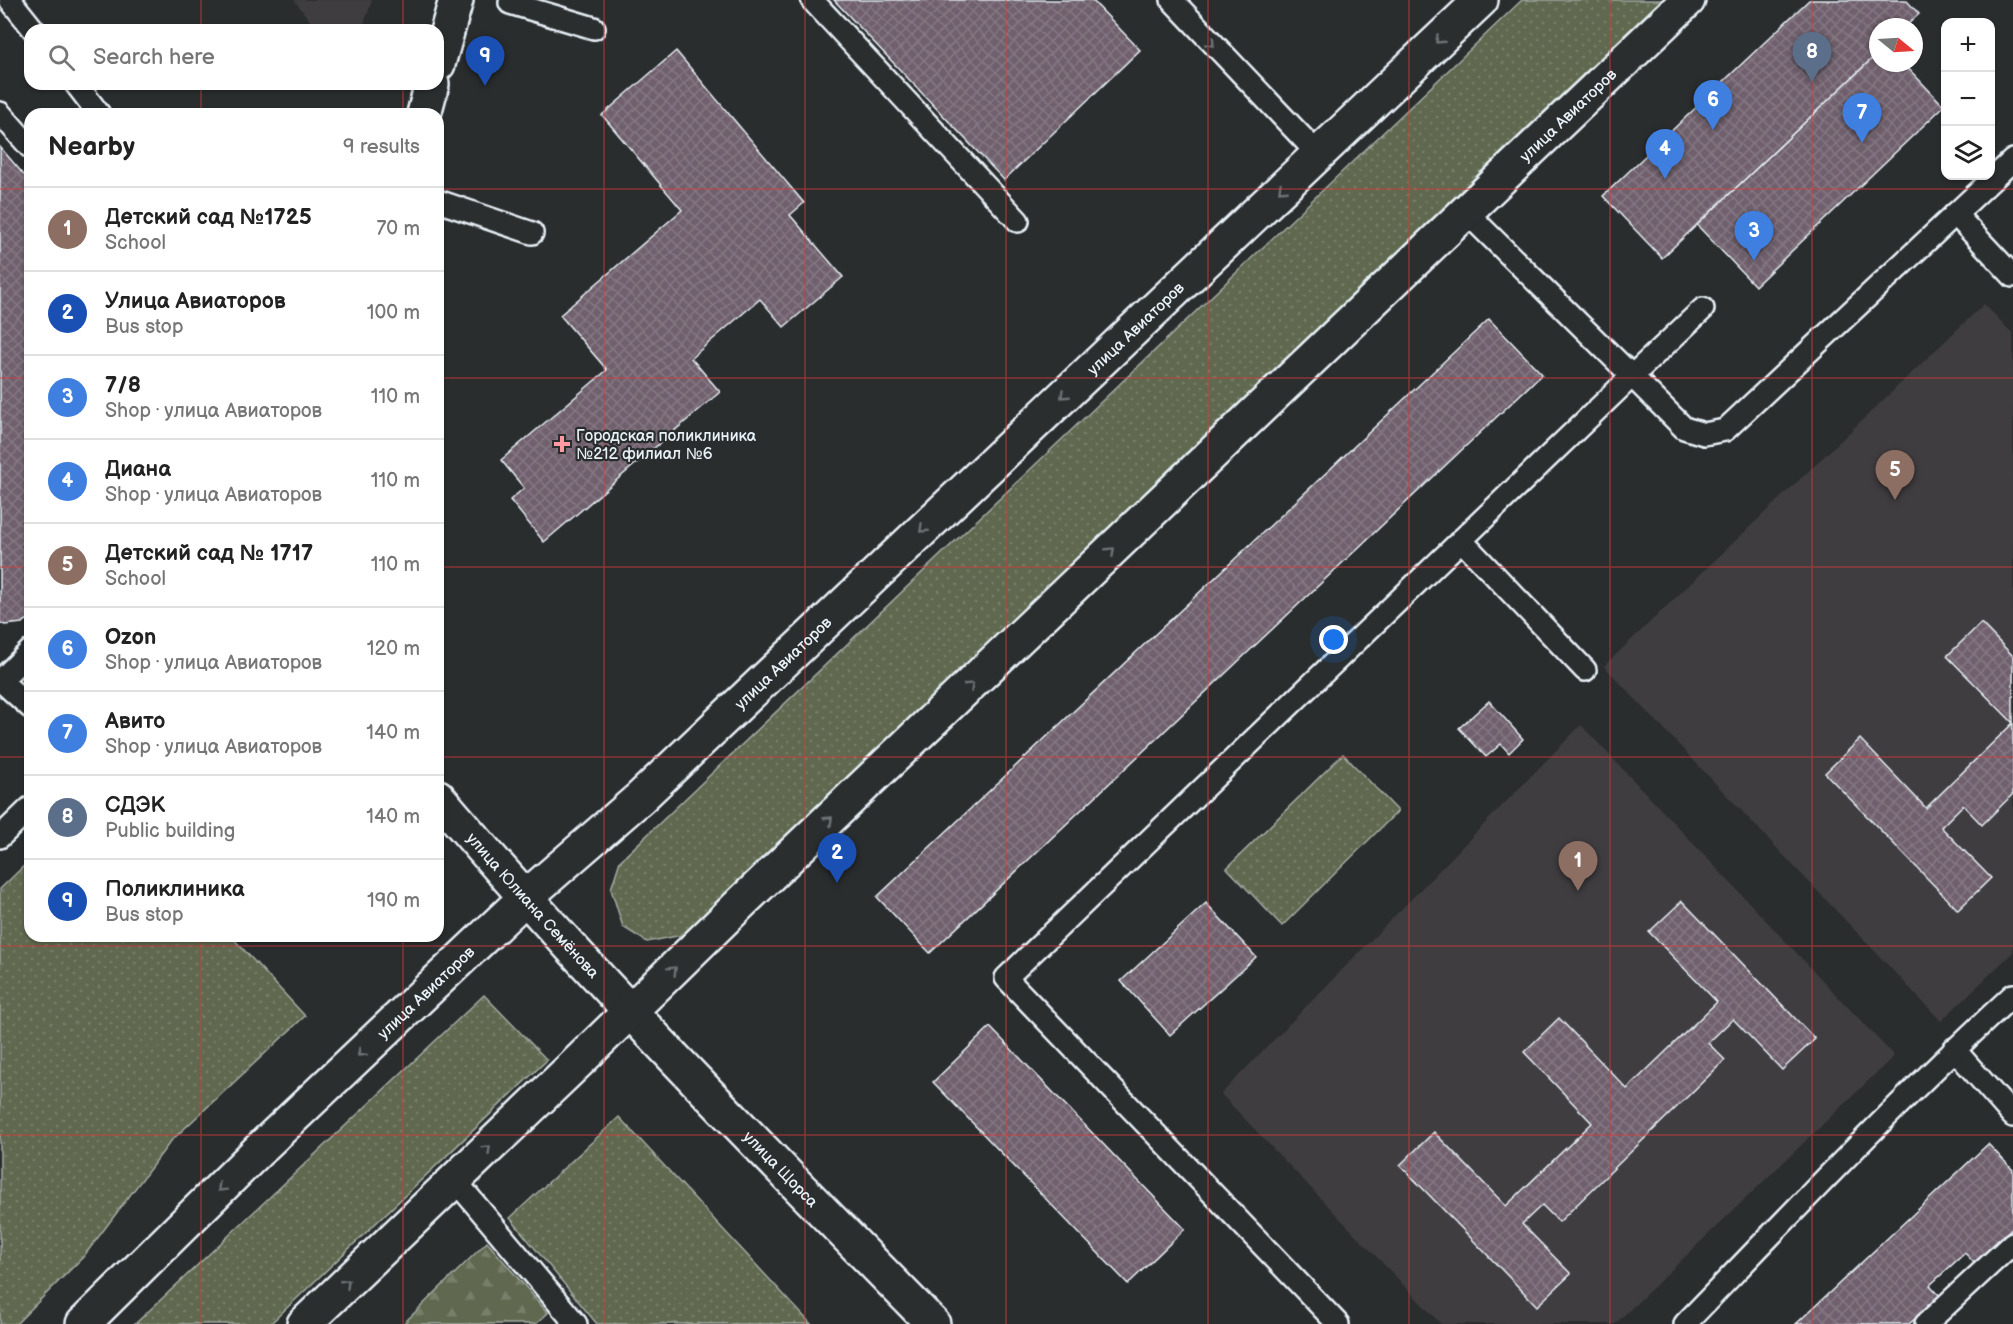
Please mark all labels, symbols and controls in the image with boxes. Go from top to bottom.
north arrow [1869,18,1923,72]
map controls [1941,18,1995,180]
button: + [1941,18,1995,72]
search box [24,24,444,90]
pin: 8 [1792,32,1832,82]
one-way arrow [1435,33,1446,44]
pin: 9 [466,36,504,86]
one-way arrow [1204,36,1215,47]
icon: search [45,41,78,74]
text: Search here [93,44,215,71]
street label: улица Авиаторов [1516,65,1621,166]
button: − [1941,72,1995,126]
pin: 6 [1694,80,1732,130]
pin: 7 [1842,94,1882,143]
button: layers [1941,126,1995,180]
pin: 4 [1646,130,1684,179]
text: Nearby [48,132,135,163]
text: 9 results [343,135,420,159]
one-way arrow [1278,181,1289,192]
text: Детский сад №1725 [105,204,312,231]
pin: 3 [1734,212,1774,261]
text: 1 [63,217,72,241]
text: 70 m [376,217,420,241]
text: School [105,231,166,255]
street label: улица Авиаторов [1084,278,1189,380]
text: Улица Авиаторов [105,288,286,315]
text: 2 [62,301,73,325]
text: 100 m [367,301,420,325]
text: Bus stop [105,315,184,339]
text: 7/8 [105,372,141,399]
text: 3 [62,385,73,409]
text: 110 m [371,385,420,409]
one-way arrow [1061,388,1071,399]
text: Shop · улица Авиаторов [105,399,322,423]
place label: Городская поликлиника №212 филиал №6 [576,427,757,464]
marker: Городская поликлиника №212 филиал №6 [553,435,571,453]
pin: 5 [1876,450,1914,500]
text: Диана [105,456,171,483]
text: 4 [62,469,73,493]
text: 110 m [371,469,420,493]
text: Shop · улица Авиаторов [105,483,322,507]
one-way arrow [919,522,930,533]
text: Детский сад № 1717 [105,540,313,567]
one-way arrow [1105,547,1115,558]
text: 5 [62,553,73,577]
text: 110 m [371,553,420,577]
text: School [105,567,166,591]
street label: улица Авиаторов [731,613,837,714]
text: Ozon [105,624,156,651]
your location [1319,625,1348,654]
text: 6 [61,637,74,661]
text: 120 m [367,637,420,661]
text: Shop · улица Авиаторов [105,651,322,675]
one-way arrow [963,682,974,693]
text: Авито [105,708,165,735]
text: 7 [62,721,73,745]
text: 140 m [366,721,420,745]
text: Shop · улица Авиаторов [105,735,322,759]
text: СДЭК [105,792,165,819]
text: 8 [61,805,74,829]
text: 140 m [366,805,420,829]
one-way arrow [823,816,833,827]
text: Public building [105,819,235,843]
street label: улица Юлиана Семёнова [462,829,603,983]
pin: 2 [818,834,856,883]
pin: 1 [1558,842,1598,891]
text: Поликлиника [105,876,244,903]
text: 9 [62,889,73,913]
text: 190 m [367,889,420,913]
text: Bus stop [105,903,184,927]
street label: улица Авиаторов [374,942,479,1044]
one-way arrow [666,966,677,977]
one-way arrow [358,1046,369,1057]
street label: улица Щорса [739,1128,822,1212]
one-way arrow [479,1145,490,1156]
one-way arrow [217,1181,228,1192]
one-way arrow [338,1280,349,1291]

